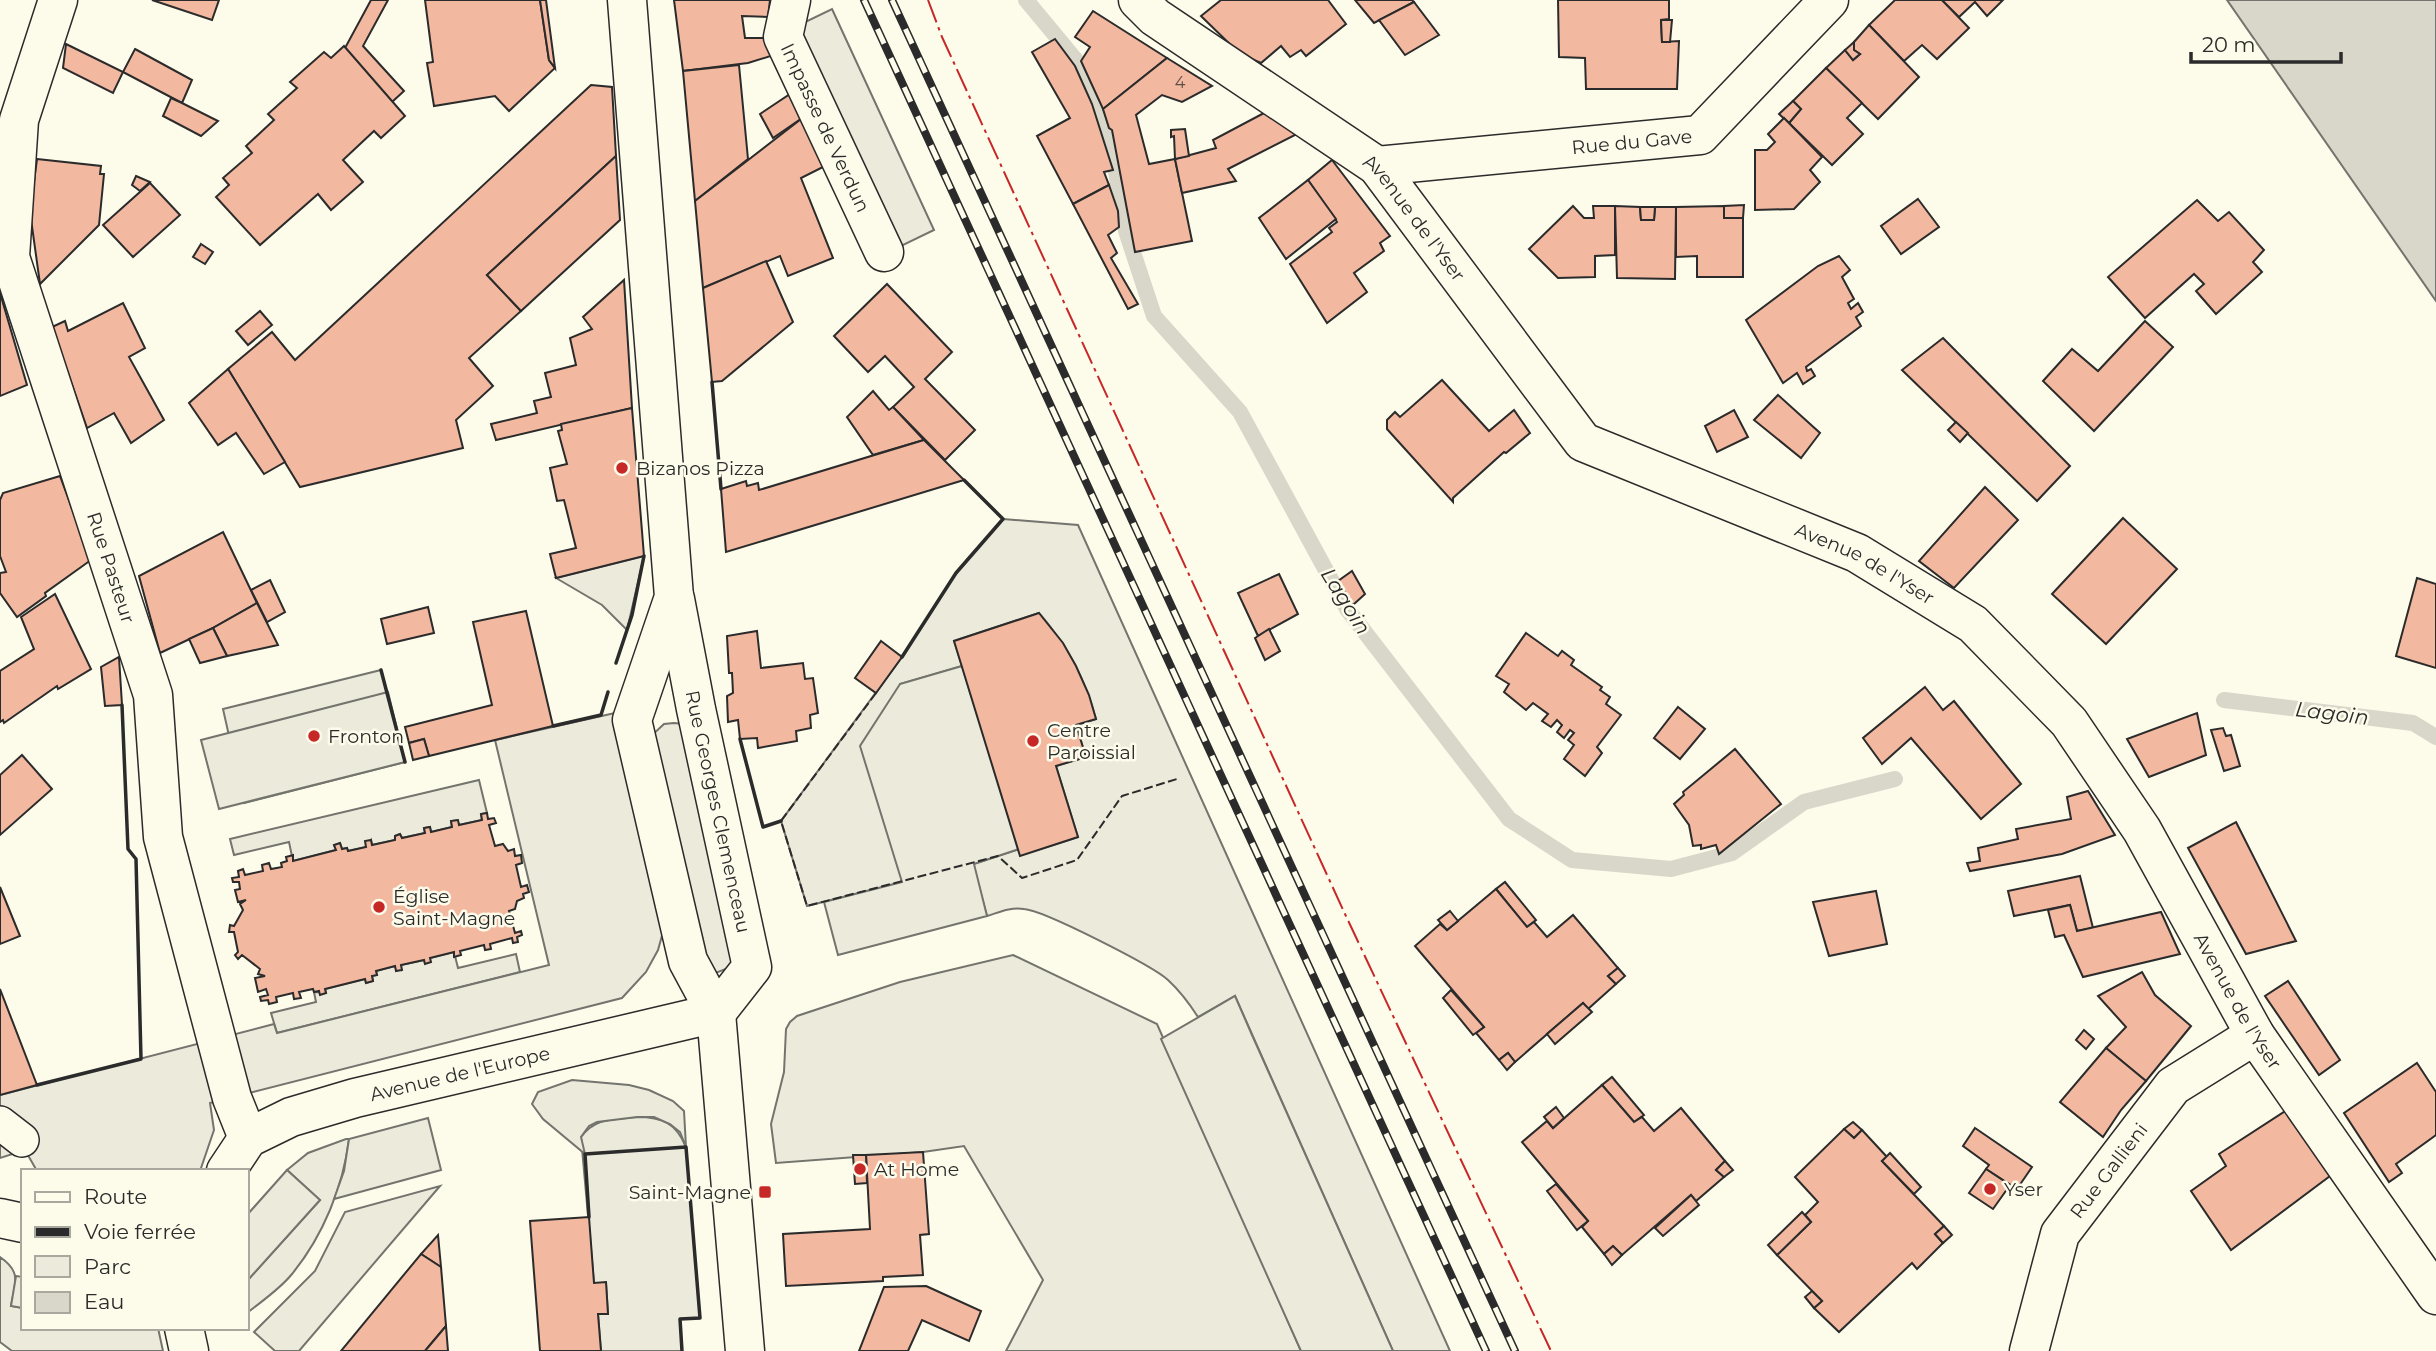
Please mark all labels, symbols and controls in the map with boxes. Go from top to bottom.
scale bar [2191,21,2342,65]
text: 20 m [2202,32,2256,57]
street label: Impasse de Verdun [776,39,875,216]
house number: 4 [1175,73,1186,92]
street label: Rue du Gave [1571,124,1693,159]
street label: Avenue de l'Yser [1359,149,1470,286]
place label: Bizanos Pizza [636,457,765,480]
marker: Bizanos Pizza [614,460,630,476]
street label: Rue Pasteur [82,509,140,626]
street label: Avenue de l'Yser [1792,518,1939,609]
water label: Lagoin [1316,563,1376,639]
street label: Rue Georges Clemenceau [681,688,756,935]
water label: Lagoin [2294,696,2370,730]
place label: Centre Paroissial [1047,719,1136,764]
place label: Fronton [328,725,404,748]
marker: Fronton [306,728,322,744]
marker: Centre Paroissial [1025,733,1041,749]
place label: Église Saint-Magne [393,885,515,930]
marker: Église Saint-Magne [371,899,387,915]
street label: Avenue de l'Yser [2189,929,2287,1074]
street label: Avenue de l'Europe [368,1041,552,1106]
street label: Rue Gallieni [2065,1118,2152,1223]
place label: At Home [874,1158,959,1181]
marker: At Home [852,1161,868,1177]
legend [21,1169,248,1330]
place label: Yser [2004,1178,2043,1201]
place label: Saint-Magne [629,1181,751,1204]
marker: Yser [1982,1181,1998,1197]
text: Route [84,1184,147,1209]
marker: Saint-Magne [757,1184,773,1200]
text: Voie ferrée [84,1219,196,1244]
text: Parc [84,1254,131,1279]
text: Eau [84,1289,124,1314]

